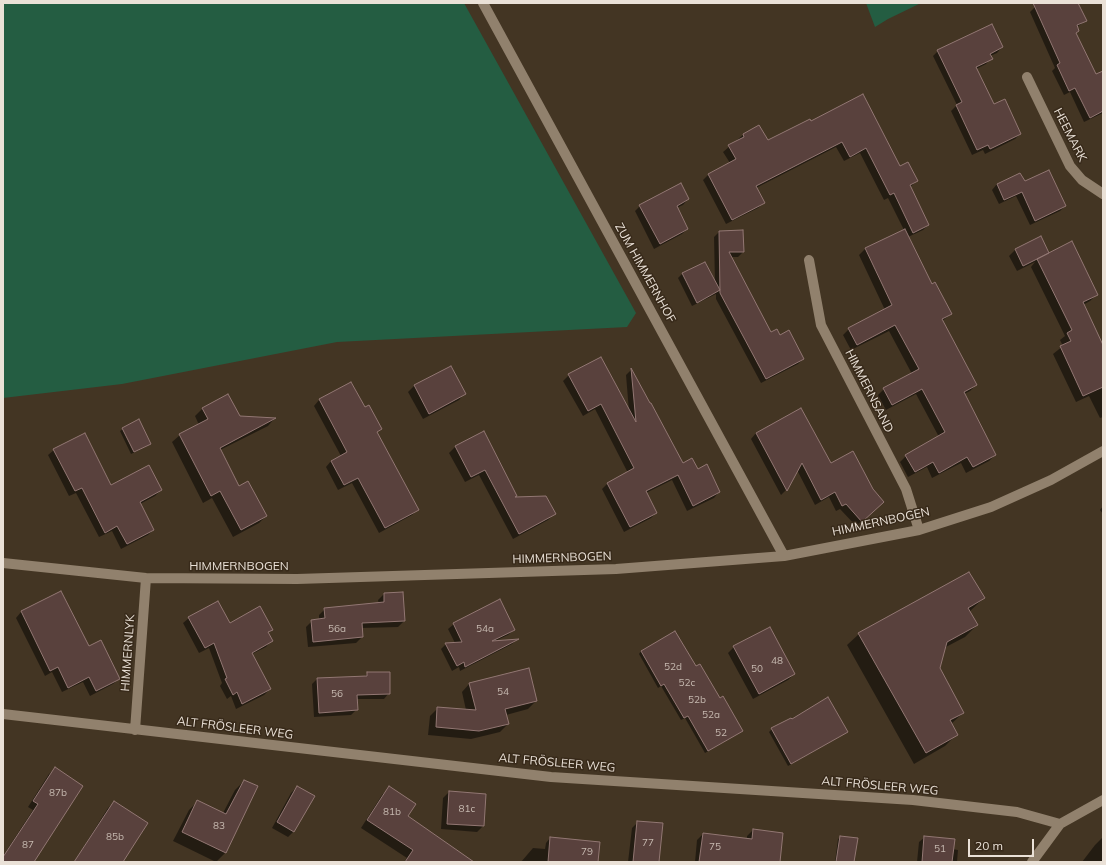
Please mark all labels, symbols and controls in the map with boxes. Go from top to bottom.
street label: HEEMARK [1050,106,1090,164]
street label: ZUM HIMMERNHOF [612,221,678,325]
street label: HIMMERNSAND [842,347,896,435]
street label: HIMMERNBOGEN [831,505,931,539]
street label: HIMMERNBOGEN [512,549,612,567]
street label: HIMMERNBOGEN [189,559,289,573]
street label: HIMMERNLYK [118,614,138,692]
house number: 56a [328,623,346,635]
house number: 54a [476,623,494,635]
house number: 48 [771,655,783,667]
house number: 52d [664,661,682,673]
house number: 50 [751,663,763,675]
house number: 52c [679,677,695,689]
house number: 54 [497,686,509,698]
house number: 56 [331,688,343,700]
house number: 52b [688,694,706,706]
house number: 52a [702,709,720,721]
street label: ALT FRÖSLEER WEG [176,714,294,742]
house number: 52 [715,727,727,739]
street label: ALT FRÖSLEER WEG [498,751,616,775]
street label: ALT FRÖSLEER WEG [821,774,939,798]
house number: 87b [49,787,67,799]
house number: 81c [459,803,475,815]
house number: 81b [383,806,401,818]
house number: 83 [213,820,225,832]
house number: 85b [106,831,124,843]
scale bar [970,831,1036,857]
house number: 77 [642,837,654,849]
text: 20 m [975,838,1003,853]
house number: 87 [22,839,34,851]
house number: 75 [709,841,721,853]
house number: 51 [934,843,946,855]
house number: 79 [581,846,593,858]

